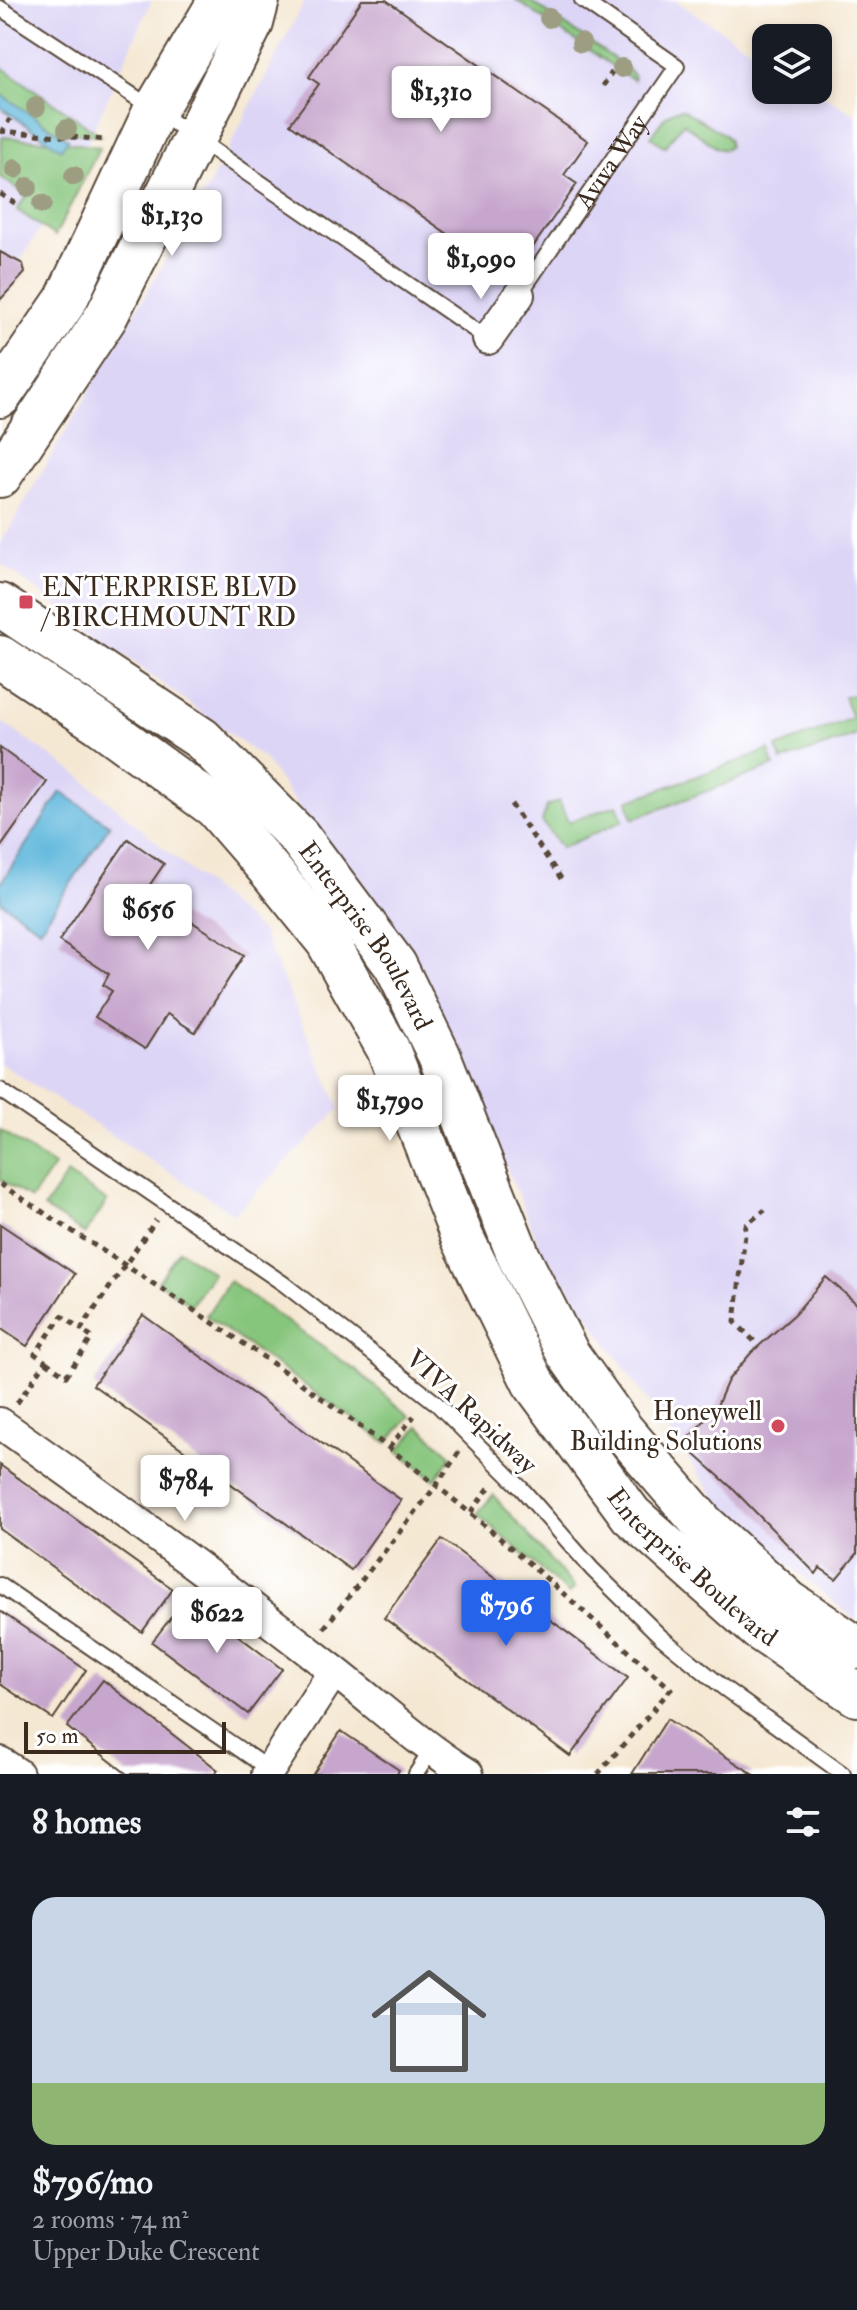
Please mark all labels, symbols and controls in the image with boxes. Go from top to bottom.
map controls [752,24,832,104]
button: layers [752,24,832,104]
pin: $1,310 [376,66,506,134]
text: $1,310 [410,76,472,108]
street label: Aviva Way [568,109,656,216]
pin: $1,130 [107,190,237,258]
text: $1,130 [141,200,203,232]
pin: $1,090 [416,233,546,301]
text: $1,090 [446,243,516,275]
place label: ENTERPRISE BLVD / BIRCHMOUNT RD [40,572,297,634]
marker: ENTERPRISE BLVD / BIRCHMOUNT RD [17,593,35,611]
street label: Enterprise Boulevard [291,836,439,1036]
pin: $656 [101,884,195,952]
text: $656 [122,894,174,926]
pin: $1,790 [325,1075,455,1143]
text: $1,790 [356,1085,424,1117]
street label: VIVA Rapidway [398,1343,544,1482]
place label: Honeywell Building Solutions [570,1396,762,1458]
marker: Honeywell Building Solutions [769,1417,787,1435]
pin: $784 [138,1455,232,1523]
text: $784 [159,1465,211,1497]
street label: Enterprise Boulevard [600,1482,784,1654]
pin: $796 [459,1580,553,1648]
pin: $622 [170,1587,264,1655]
text: $796 [479,1590,533,1622]
text: $622 [190,1597,244,1629]
scale bar [24,1718,226,1754]
text: 50 m [36,1722,78,1750]
icon: filters [781,1800,825,1844]
text: 8 homes [32,1801,141,1844]
icon: home [357,1949,501,2093]
text: $796/mo [32,2161,153,2204]
text: 2 rooms · 74 m² [32,2204,189,2236]
text: Upper Duke Crescent [32,2236,260,2268]

